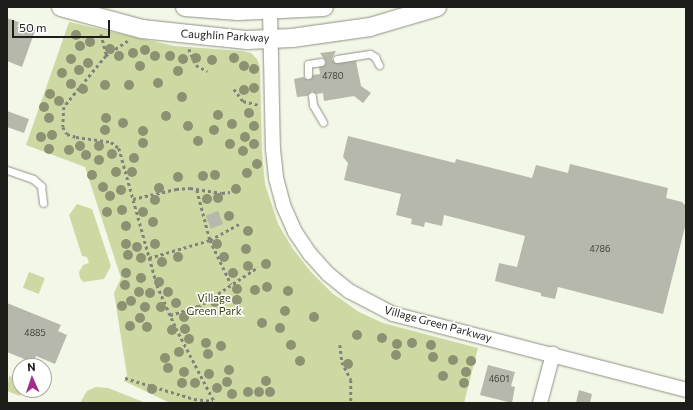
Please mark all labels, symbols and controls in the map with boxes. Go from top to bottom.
scale bar [14,12,112,38]
text: 50 m [19,20,47,34]
street label: Caughlin Parkway [180,27,270,45]
house number: 4780 [322,71,344,81]
house number: 4786 [590,244,610,254]
park label: Village Green Park [186,292,242,318]
street label: Village Green Parkway [383,303,493,345]
house number: 4885 [24,328,46,338]
north arrow [12,358,52,398]
text: N [27,360,36,373]
house number: 4601 [489,374,509,384]

